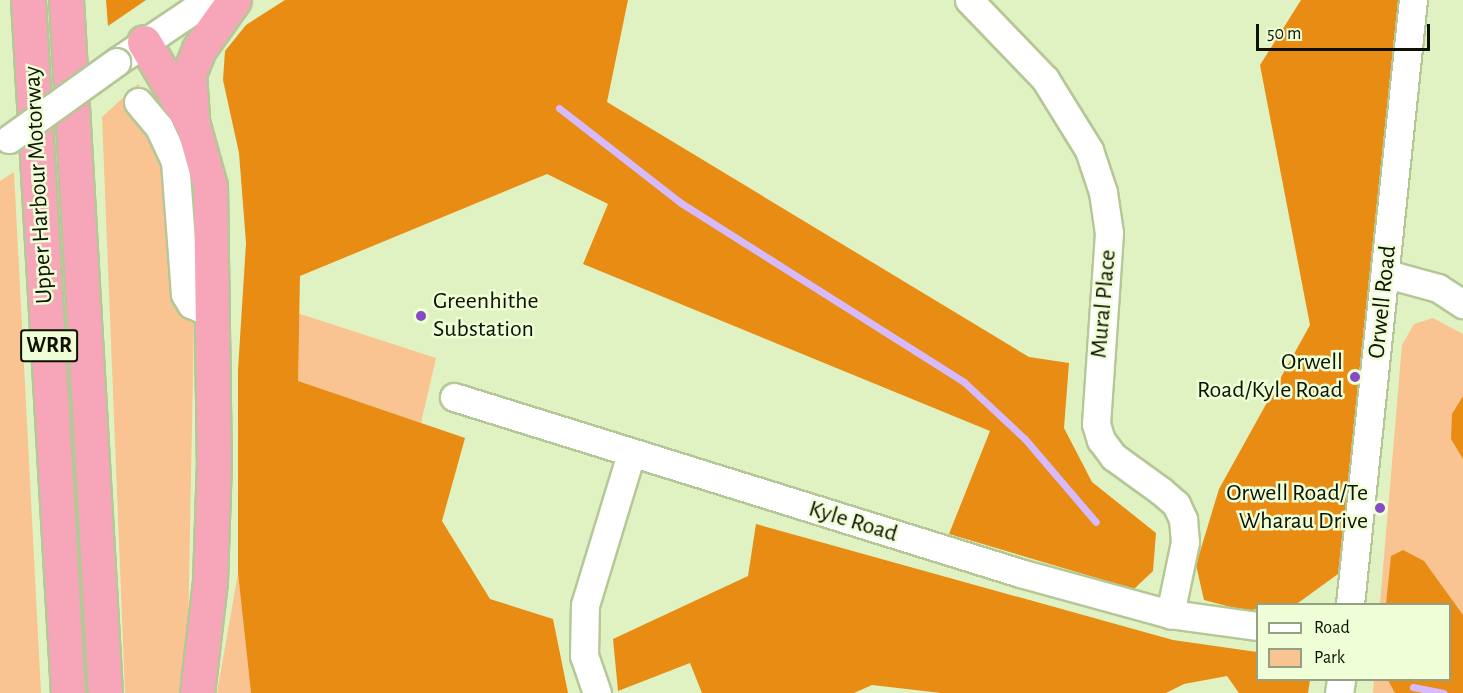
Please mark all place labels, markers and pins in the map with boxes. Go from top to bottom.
place label: Greenhithe Substation [433,288,539,344]
marker: Greenhithe Substation [414,309,428,323]
place label: Orwell Road/Kyle Road [1197,349,1343,405]
marker: Orwell Road/Kyle Road [1348,370,1362,384]
place label: Orwell Road/Te Wharau Drive [1226,480,1368,536]
marker: Orwell Road/Te Wharau Drive [1373,501,1387,515]

